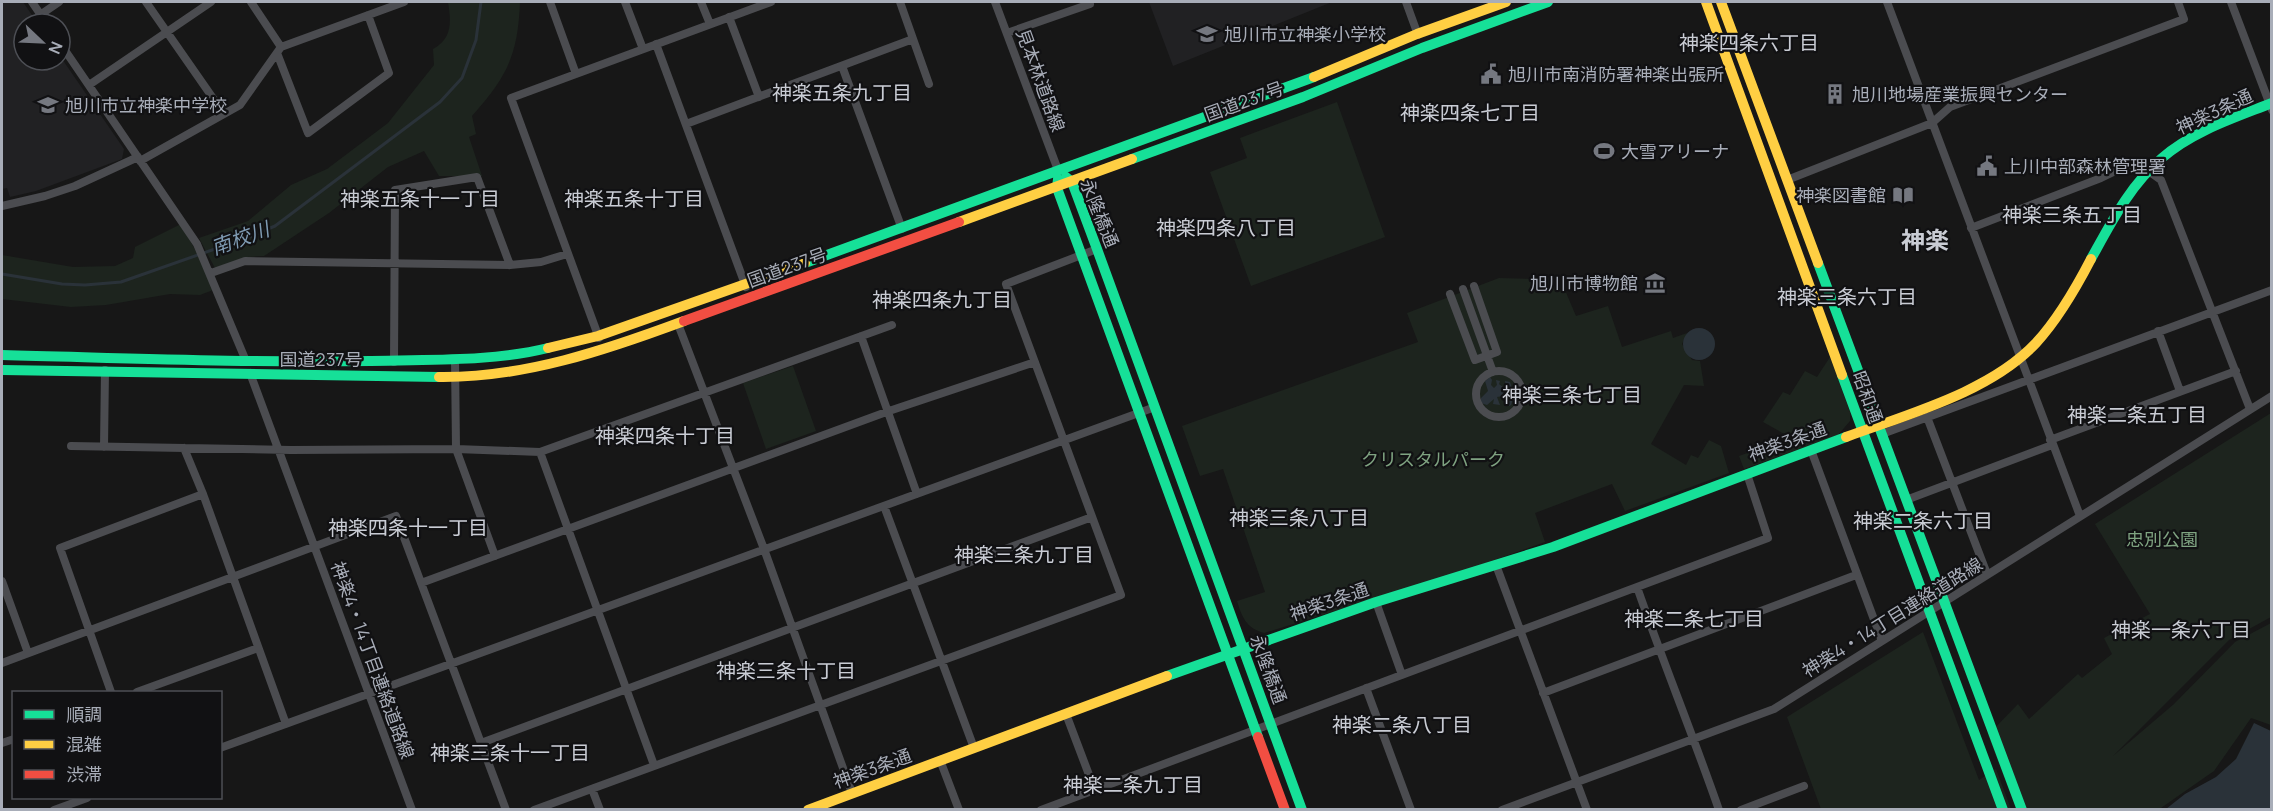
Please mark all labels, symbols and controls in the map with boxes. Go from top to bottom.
north arrow [12,12,72,72]
school or university icon: 旭川市立神楽小学校 [1195,22,1219,46]
place label: 旭川市立神楽小学校 [1224,22,1386,46]
street label: 見本林道路線 [1011,25,1071,135]
district label: 神楽四条六丁目 [1679,29,1819,56]
text: N [43,38,68,57]
public building icon: 旭川市南消防署神楽出張所 [1479,62,1503,86]
place label: 旭川市南消防署神楽出張所 [1508,62,1724,86]
street label: 国道237号 [1201,75,1287,127]
district label: 神楽五条九丁目 [772,79,912,106]
building icon: 旭川地場産業振興センター [1823,82,1847,106]
place label: 旭川地場産業振興センター [1852,82,2068,106]
street label: 神楽3条通 [2172,83,2256,139]
school or university icon: 旭川市立神楽中学校 [36,93,60,117]
place label: 旭川市立神楽中学校 [65,93,227,117]
district label: 神楽四条七丁目 [1400,99,1540,126]
sports icon: 大雪アリーナ [1592,139,1616,163]
place label: 大雪アリーナ [1621,139,1729,163]
public building icon: 上川中部森林管理署 [1975,154,1999,178]
place label: 上川中部森林管理署 [2004,154,2166,178]
street label: 永隆橋通 [1075,175,1125,251]
place label: 神楽図書館 [1796,183,1886,207]
library icon: 神楽図書館 [1891,183,1915,207]
district label: 神楽五条十一丁目 [340,185,500,212]
district label: 神楽五条十丁目 [564,185,704,212]
district label: 神楽三条五丁目 [2002,201,2142,228]
water label: 南校川 [207,214,275,261]
district label: 神楽四条八丁目 [1156,214,1296,241]
district label: 神楽 [1901,223,1949,256]
street label: 国道237号 [744,241,830,293]
place label: 旭川市博物館 [1530,271,1638,295]
museum icon: 旭川市博物館 [1643,271,1667,295]
district label: 神楽三条六丁目 [1777,283,1917,310]
district label: 神楽四条九丁目 [872,286,1012,313]
street label: 国道237号 [279,347,363,371]
street label: 昭和通 [1847,368,1889,426]
district label: 神楽三条七丁目 [1502,381,1642,408]
district label: 神楽二条五丁目 [2067,401,2207,428]
street label: 神楽3条通 [1744,416,1830,466]
district label: 神楽四条十丁目 [595,422,735,449]
park label: クリスタルパーク [1361,447,1505,471]
district label: 神楽三条八丁目 [1229,504,1369,531]
district label: 神楽二条六丁目 [1853,507,1993,534]
district label: 神楽四条十一丁目 [328,514,488,541]
park label: 忠別公園 [2126,527,2198,551]
district label: 神楽三条九丁目 [954,541,1094,568]
street label: 神楽4・14丁目連絡道路線 [1797,552,1987,682]
street label: 神楽4・14丁目連絡道路線 [326,558,420,762]
street label: 神楽3条通 [1286,576,1372,626]
district label: 神楽二条七丁目 [1624,605,1764,632]
district label: 神楽一条六丁目 [2111,616,2251,643]
street label: 永隆橋通 [1245,631,1293,707]
district label: 神楽三条十丁目 [716,657,856,684]
legend [12,691,222,799]
text: 順調 [66,702,102,726]
district label: 神楽二条八丁目 [1332,711,1472,738]
text: 混雑 [66,732,102,756]
district label: 神楽三条十一丁目 [430,739,590,766]
street label: 神楽3条通 [829,743,915,793]
text: 渋滞 [66,762,102,786]
district label: 神楽二条九丁目 [1063,771,1203,798]

